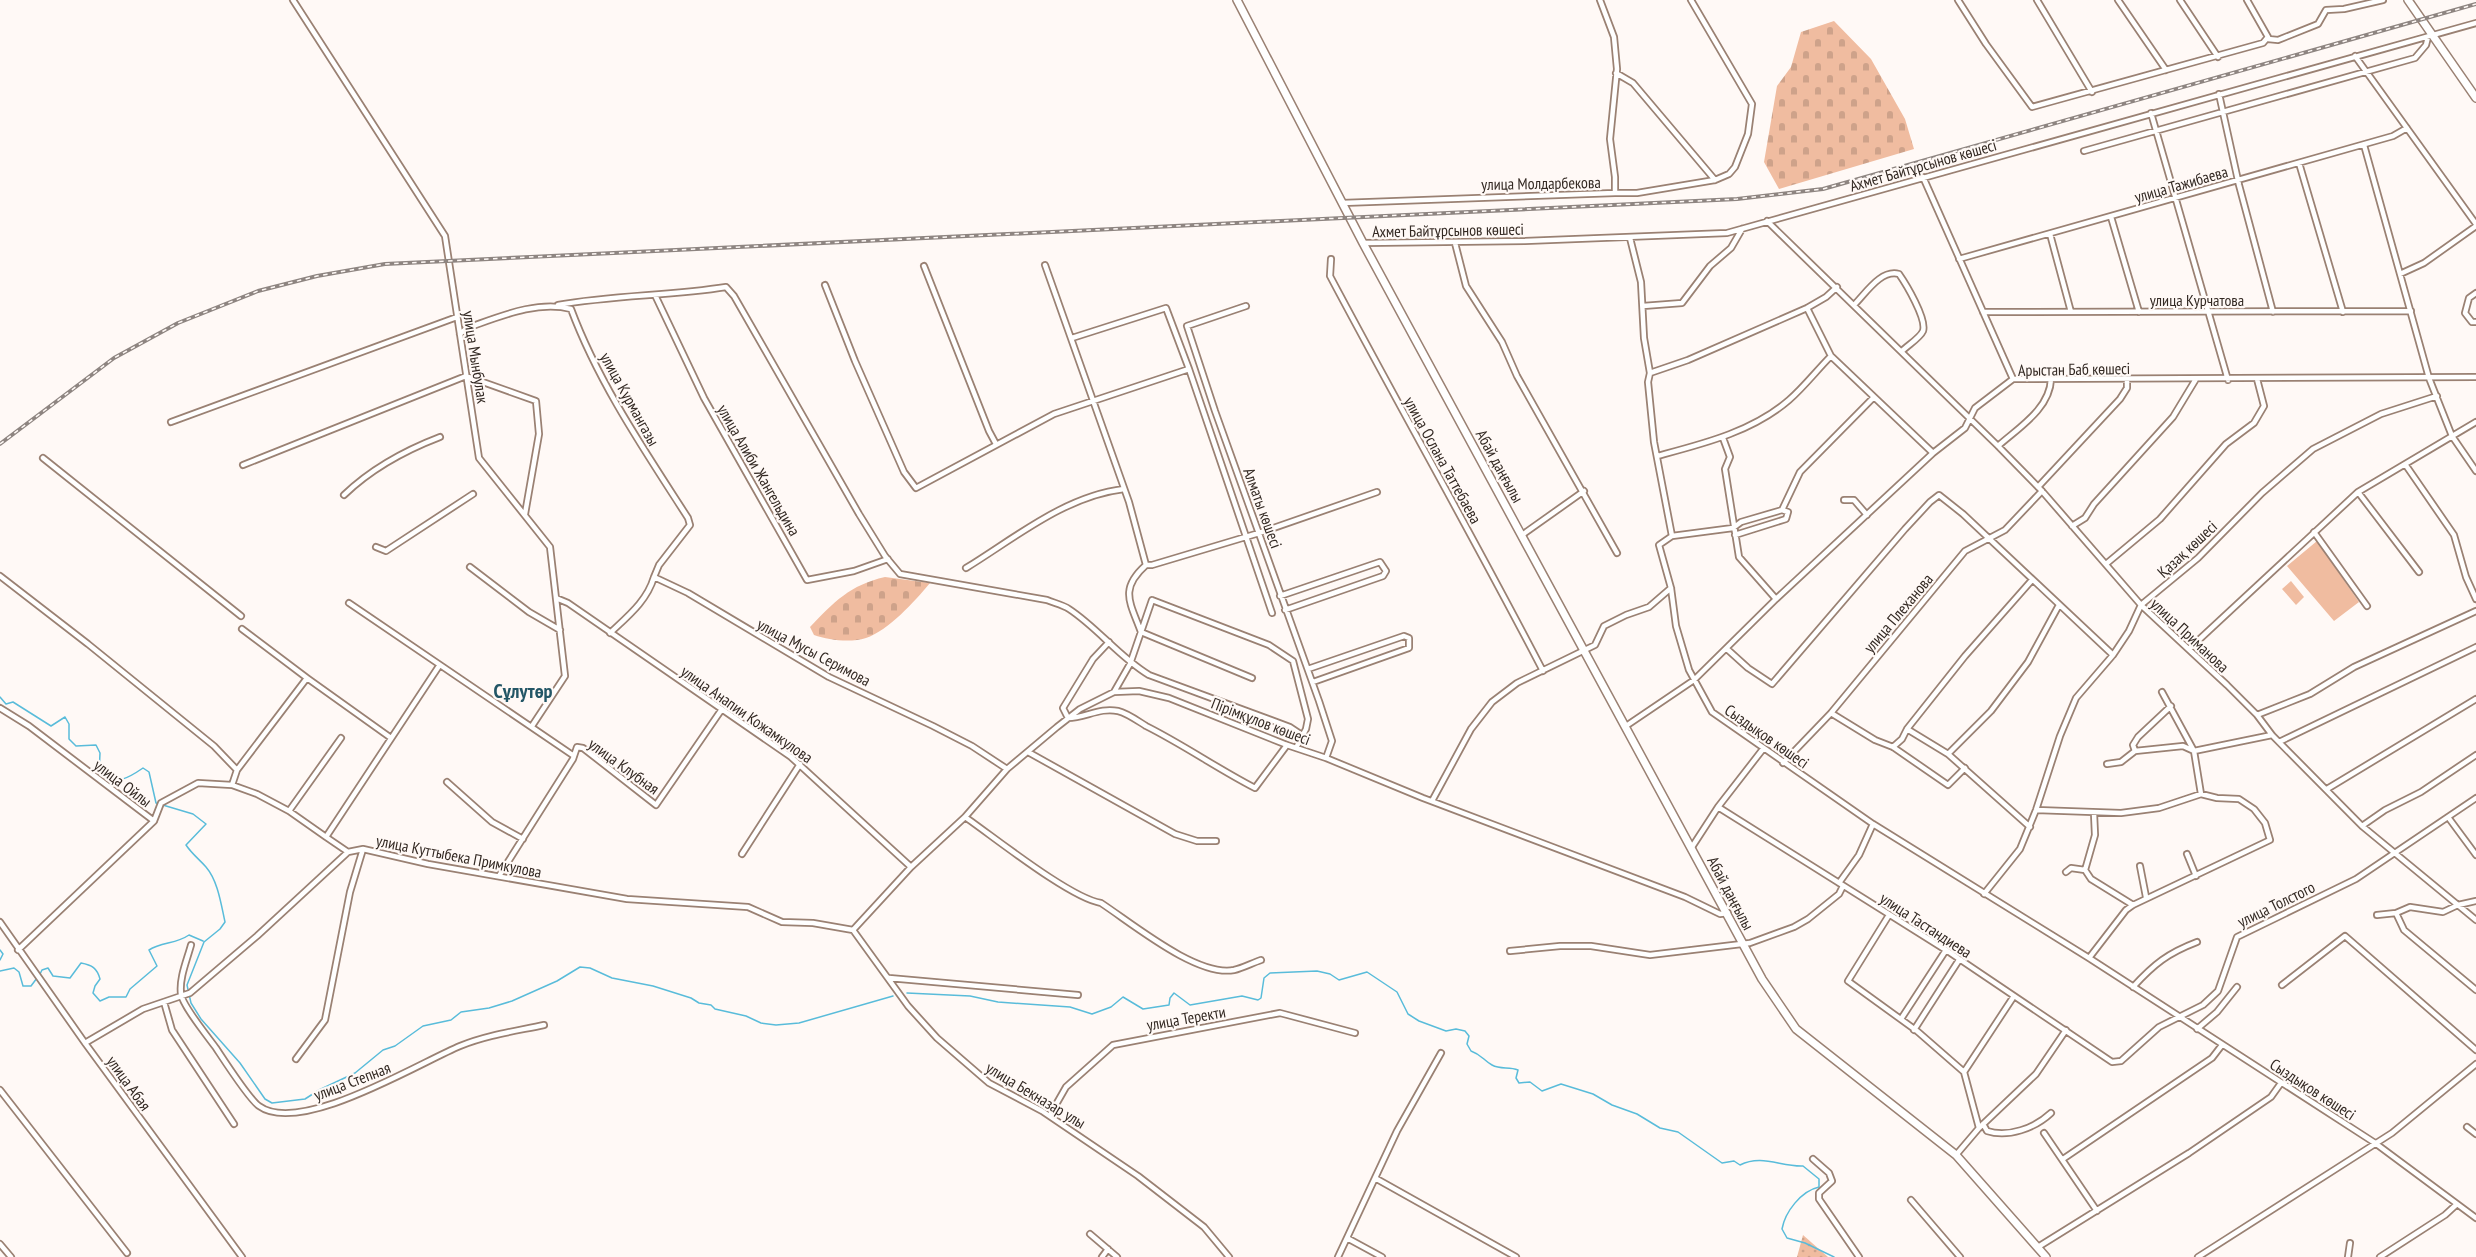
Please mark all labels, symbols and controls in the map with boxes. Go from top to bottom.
street label: Ахмет Байтұрсынов көшесі [1847,134,1999,196]
street label: улица Тажибаева [2132,161,2230,207]
street label: улица Молдарбекова [1481,172,1601,194]
street label: Ахмет Байтұрсынов көшесі [1372,219,1524,241]
street label: улица Курчатова [2150,290,2244,310]
street label: улица Мынбулак [459,309,493,406]
street label: улица Курмангазы [596,349,664,449]
street label: Арыстан Баб көшесі [2018,358,2130,380]
street label: улица Ослана Таттебаева [1400,393,1486,527]
street label: улица Алиби Жангельдина [713,401,805,539]
street label: Абай даңғылы [1472,426,1528,506]
street label: Алматы көшесі [1239,465,1287,551]
street label: Қазақ көшесі [2153,516,2221,582]
street label: улица Плеханова [1859,569,1937,657]
street label: улица Приманова [2147,594,2233,676]
street label: улица Мусы Серимова [754,614,874,690]
street label: улица Анапии Кожамкулова [677,661,817,767]
district label: Сұлутөр [494,678,553,704]
street label: Пірімқұлов көшесі [1208,693,1314,749]
street label: Сыздықов көшесі [1721,700,1813,772]
street label: улица Клубная [585,734,663,798]
street label: улица Ойлы [90,755,156,811]
street label: улица Куттыбека Примкулова [375,830,543,882]
street label: Абай даңғылы [1703,853,1759,933]
street label: улица Толстого [2234,877,2318,931]
street label: улица Тастандиева [1876,888,1976,962]
street label: улица Теректи [1145,1001,1227,1035]
street label: улица Абая [102,1052,156,1114]
street label: Сыздықов көшесі [2266,1054,2360,1124]
street label: улица Степная [311,1057,393,1105]
street label: улица Бекназар улы [983,1057,1089,1133]

